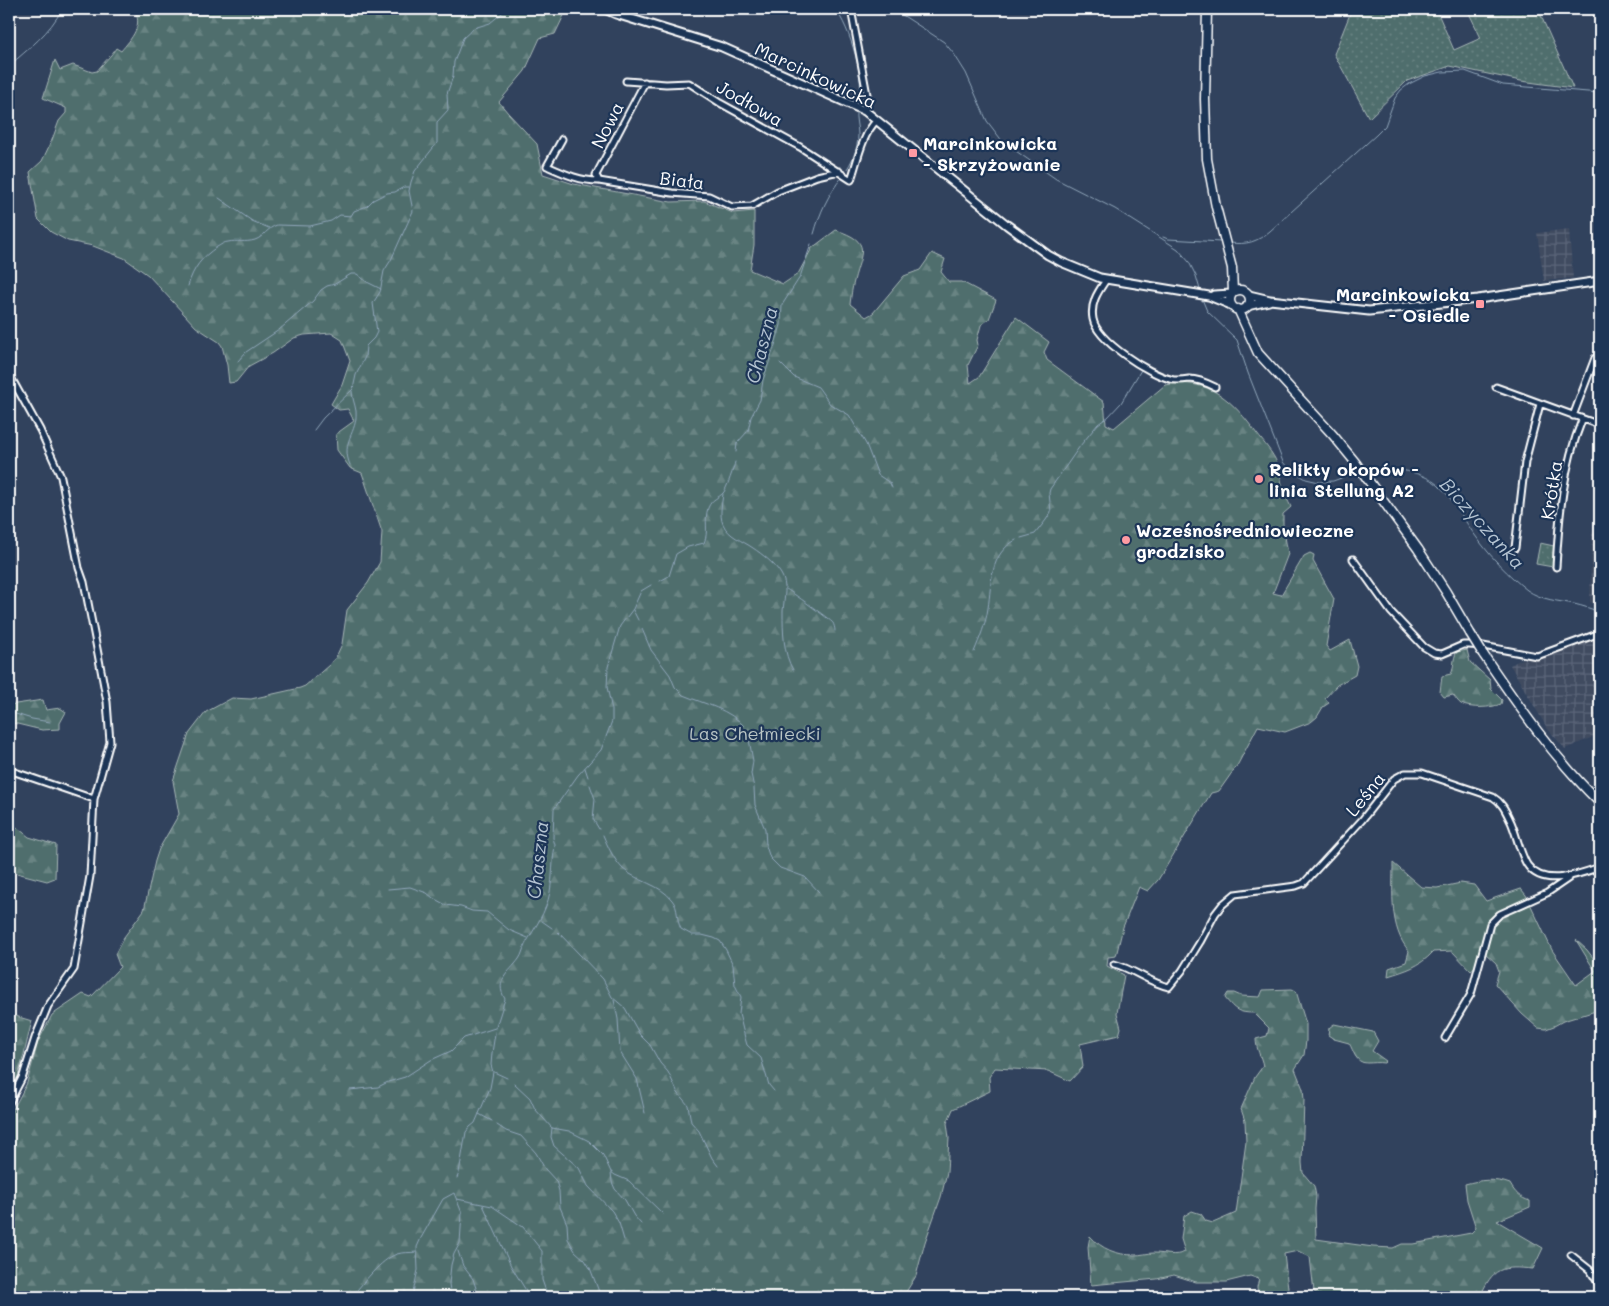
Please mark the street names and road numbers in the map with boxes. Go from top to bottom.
street label: Marcinkowicka [751,36,881,114]
street label: Jodłowa [712,74,788,132]
street label: Nowa [585,98,629,152]
street label: Biała [658,165,706,195]
street label: Krótka [1535,459,1567,521]
street label: Leśna [1340,767,1390,821]

